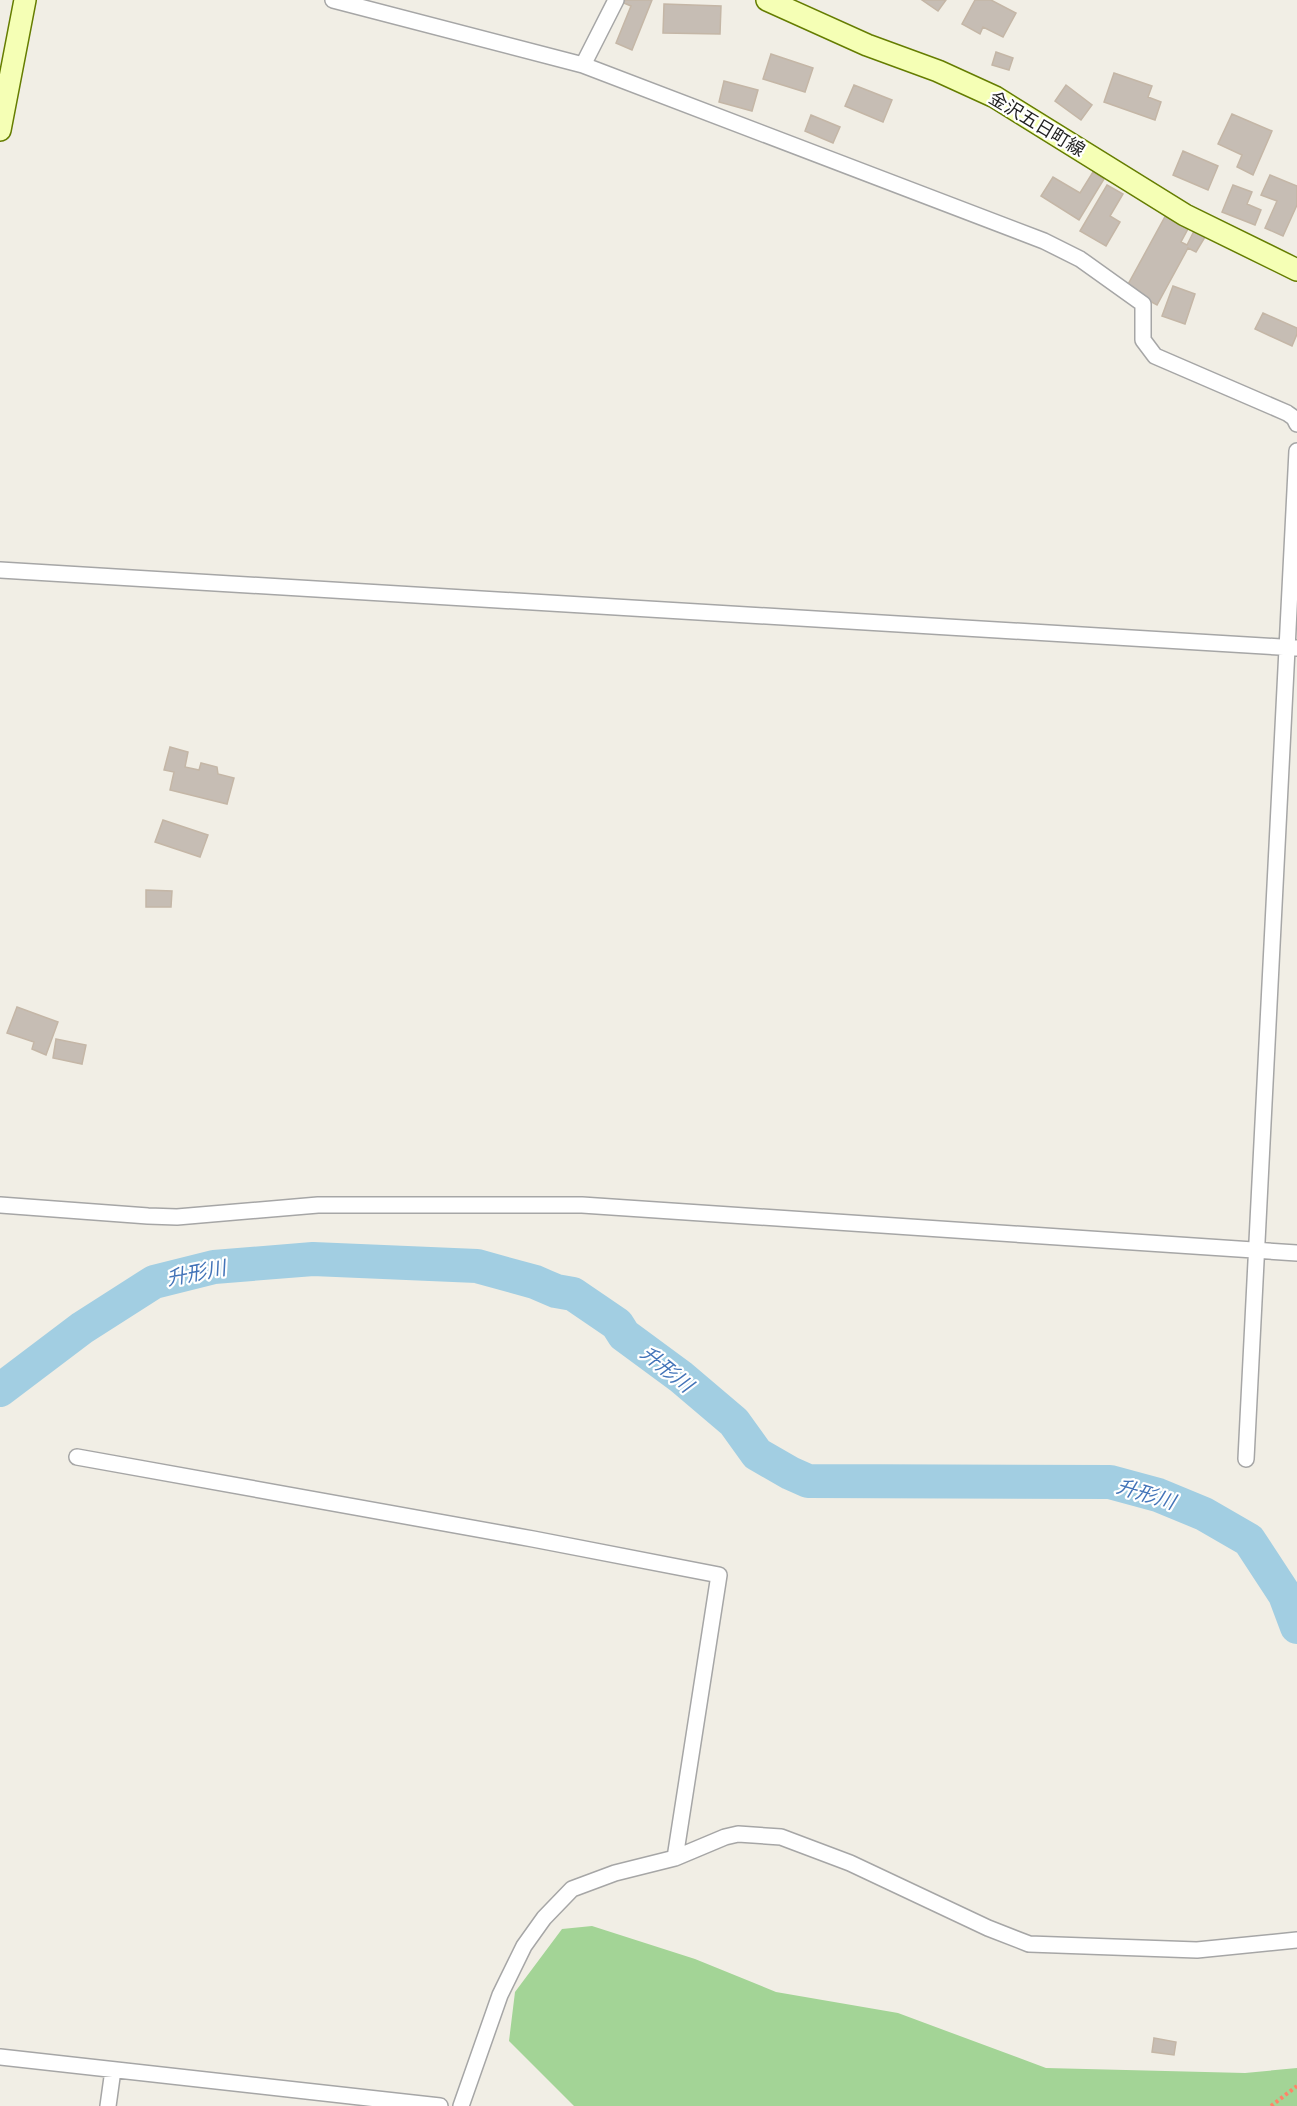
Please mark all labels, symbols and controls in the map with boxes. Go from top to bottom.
street label: 金沢五日町線 [985,85,1090,161]
water label: 升形川 [164,1253,230,1291]
water label: 升形川 [636,1339,701,1399]
water label: 升形川 [1114,1472,1181,1516]

